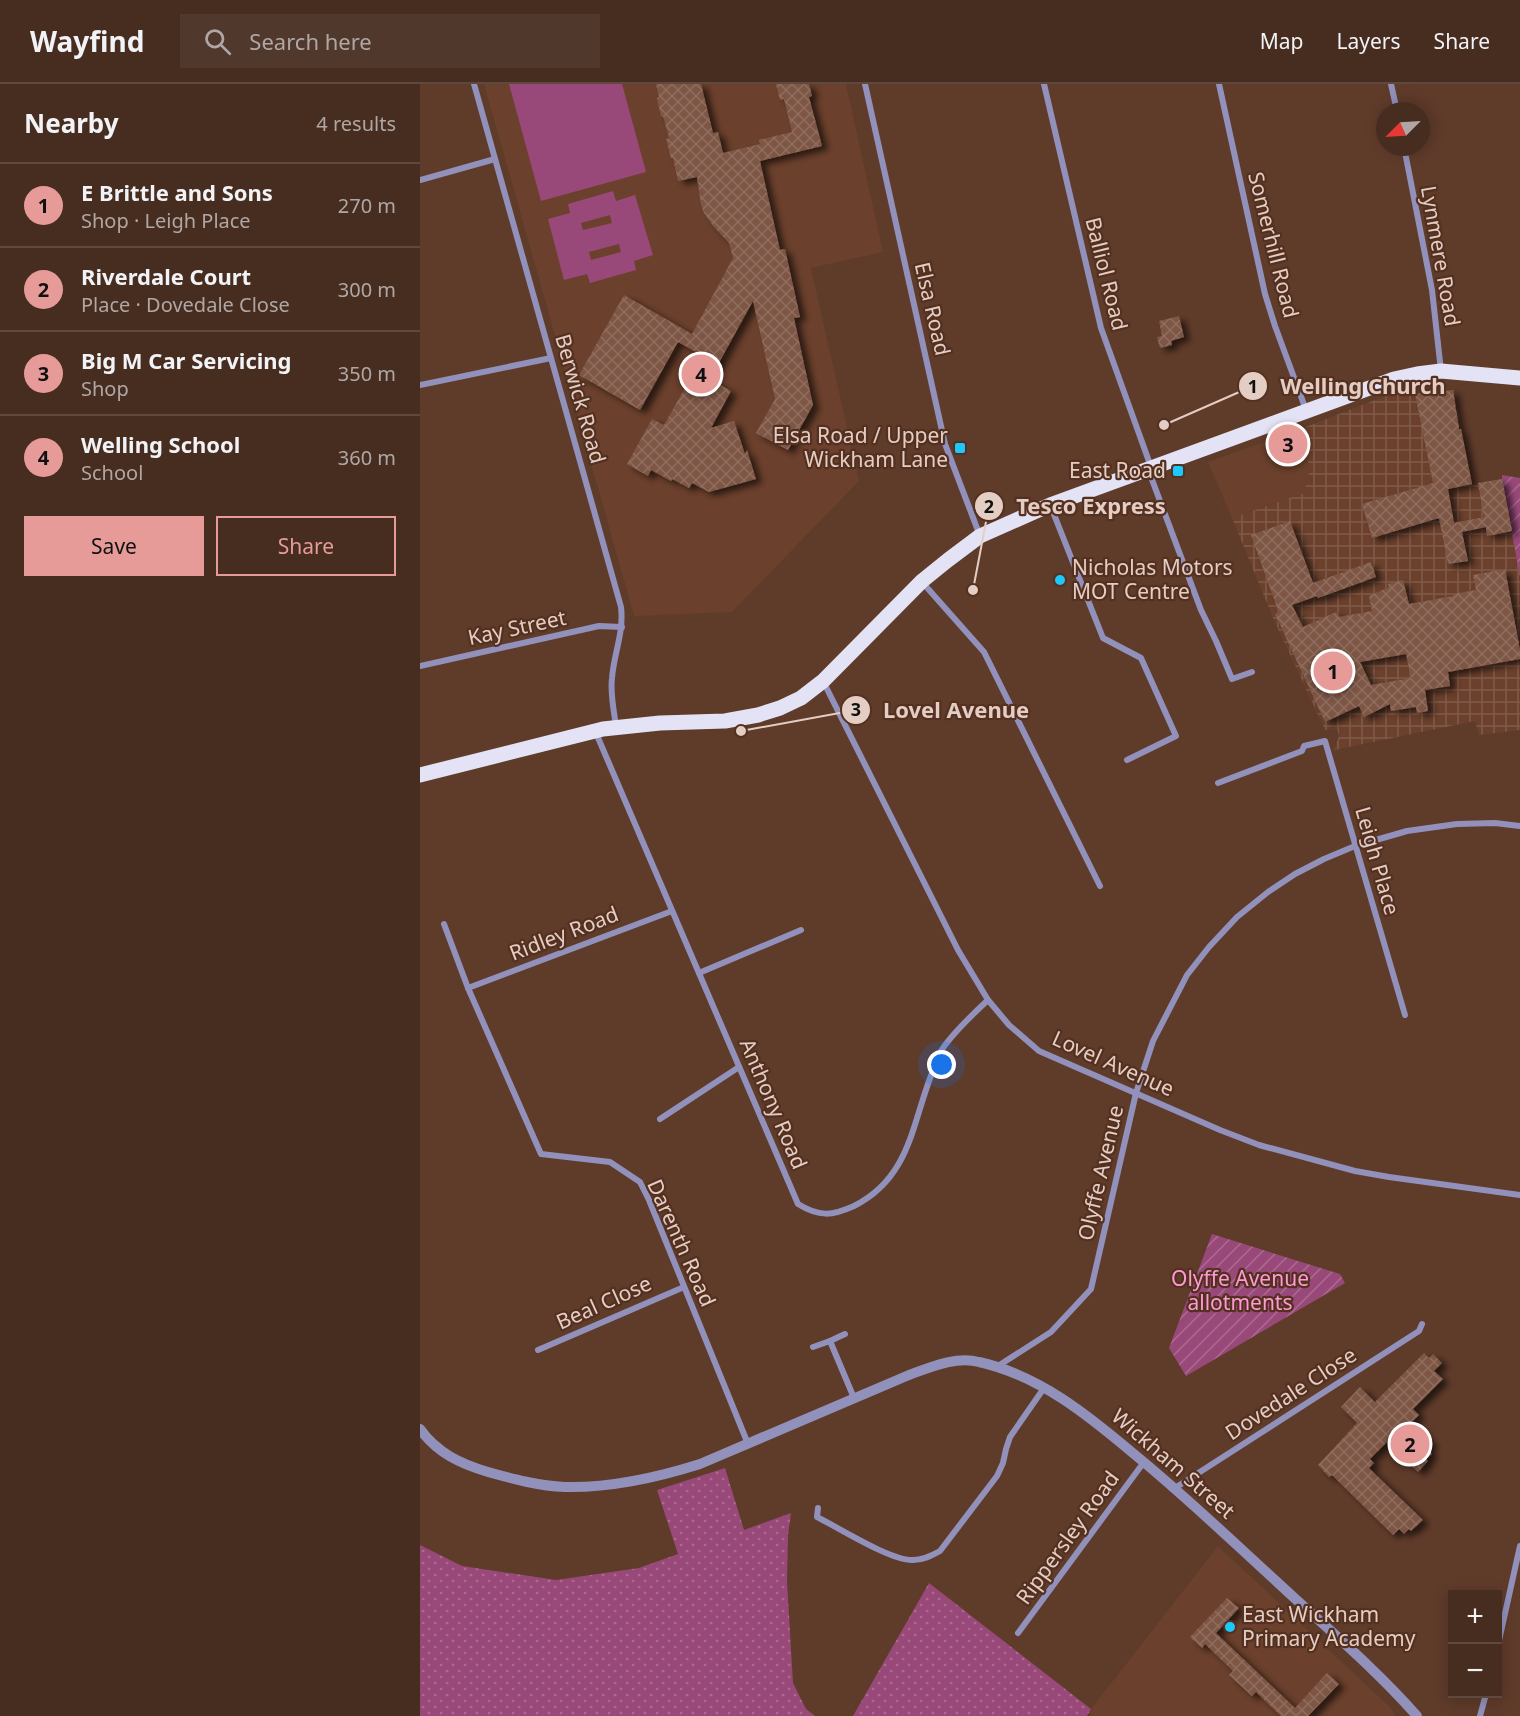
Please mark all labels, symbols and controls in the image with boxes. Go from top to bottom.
search box [180,14,600,68]
text: Wayfind [30,22,144,60]
icon: search [201,25,234,58]
text: Search here [249,26,372,56]
text: Map [1260,27,1304,55]
text: Layers [1337,27,1401,55]
text: Share [1434,27,1490,55]
north arrow [1376,102,1430,156]
text: Nearby [24,105,119,141]
text: 4 results [316,110,396,137]
street label: Somerhill Road [1242,169,1306,321]
text: E Brittle and Sons [81,177,273,207]
street label: Lynmere Road [1415,183,1467,328]
text: 1 [38,192,49,219]
text: 270 m [338,192,396,219]
text: Shop · Leigh Place [81,207,251,234]
street label: Balliol Road [1079,214,1135,333]
street label: Elsa Road [909,259,957,358]
text: Riverdale Court [81,261,251,291]
text: 2 [38,276,49,303]
text: 300 m [338,276,396,303]
text: Place · Dovedale Close [81,291,290,318]
street label: Berwick Road [549,331,613,467]
text: Big M Car Servicing [81,345,292,375]
pin: 4 [682,352,720,396]
text: 3 [38,360,49,387]
text: 350 m [338,360,396,387]
callout: Welling Church [1238,366,1458,406]
text: Welling Church [1280,370,1446,400]
text: 1 [1248,374,1258,398]
text: Shop [81,375,129,402]
place label: Elsa Road / Upper Wickham Lane [773,421,948,473]
pin: 3 [1268,422,1308,466]
text: Welling School [81,429,240,459]
marker: Elsa Road / Upper Wickham Lane [953,441,967,455]
text: 4 [38,444,49,471]
text: 360 m [338,444,396,471]
place label: East Road [1069,456,1166,484]
text: School [81,459,143,486]
marker: East Road [1171,464,1185,478]
callout: Tesco Express [974,486,1178,526]
text: Tesco Express [1016,490,1166,520]
text: 2 [984,494,994,518]
button: Save [24,516,204,576]
button: Share [216,516,396,576]
place label: Nicholas Motors MOT Centre [1072,553,1233,605]
marker: Nicholas Motors MOT Centre [1053,573,1067,587]
street label: Kay Street [465,603,569,651]
pin: 1 [1314,648,1352,694]
callout: Lovel Avenue [841,690,1041,730]
text: Lovel Avenue [883,694,1029,724]
text: 3 [851,697,861,721]
street label: Leigh Place [1349,803,1407,918]
street label: Ridley Road [505,899,622,967]
street label: Lovel Avenue [1048,1024,1179,1102]
street label: Anthony Road [734,1034,814,1173]
your location [927,1050,956,1079]
street label: Olyffe Avenue [1071,1102,1129,1243]
street label: Darenth Road [641,1174,722,1311]
park label: Olyffe Avenue allotments [1171,1264,1309,1316]
street label: Beal Close [552,1269,656,1336]
street label: Dovedale Close [1220,1340,1361,1446]
street label: Wickham Street [1106,1402,1242,1525]
pin: 2 [1390,1422,1430,1466]
street label: Rippersley Road [1009,1465,1125,1610]
map controls [1448,1590,1502,1698]
button: + [1448,1590,1502,1644]
place label: East Wickham Primary Academy [1242,1600,1416,1652]
marker: East Wickham Primary Academy [1223,1620,1237,1634]
button: − [1448,1644,1502,1698]

